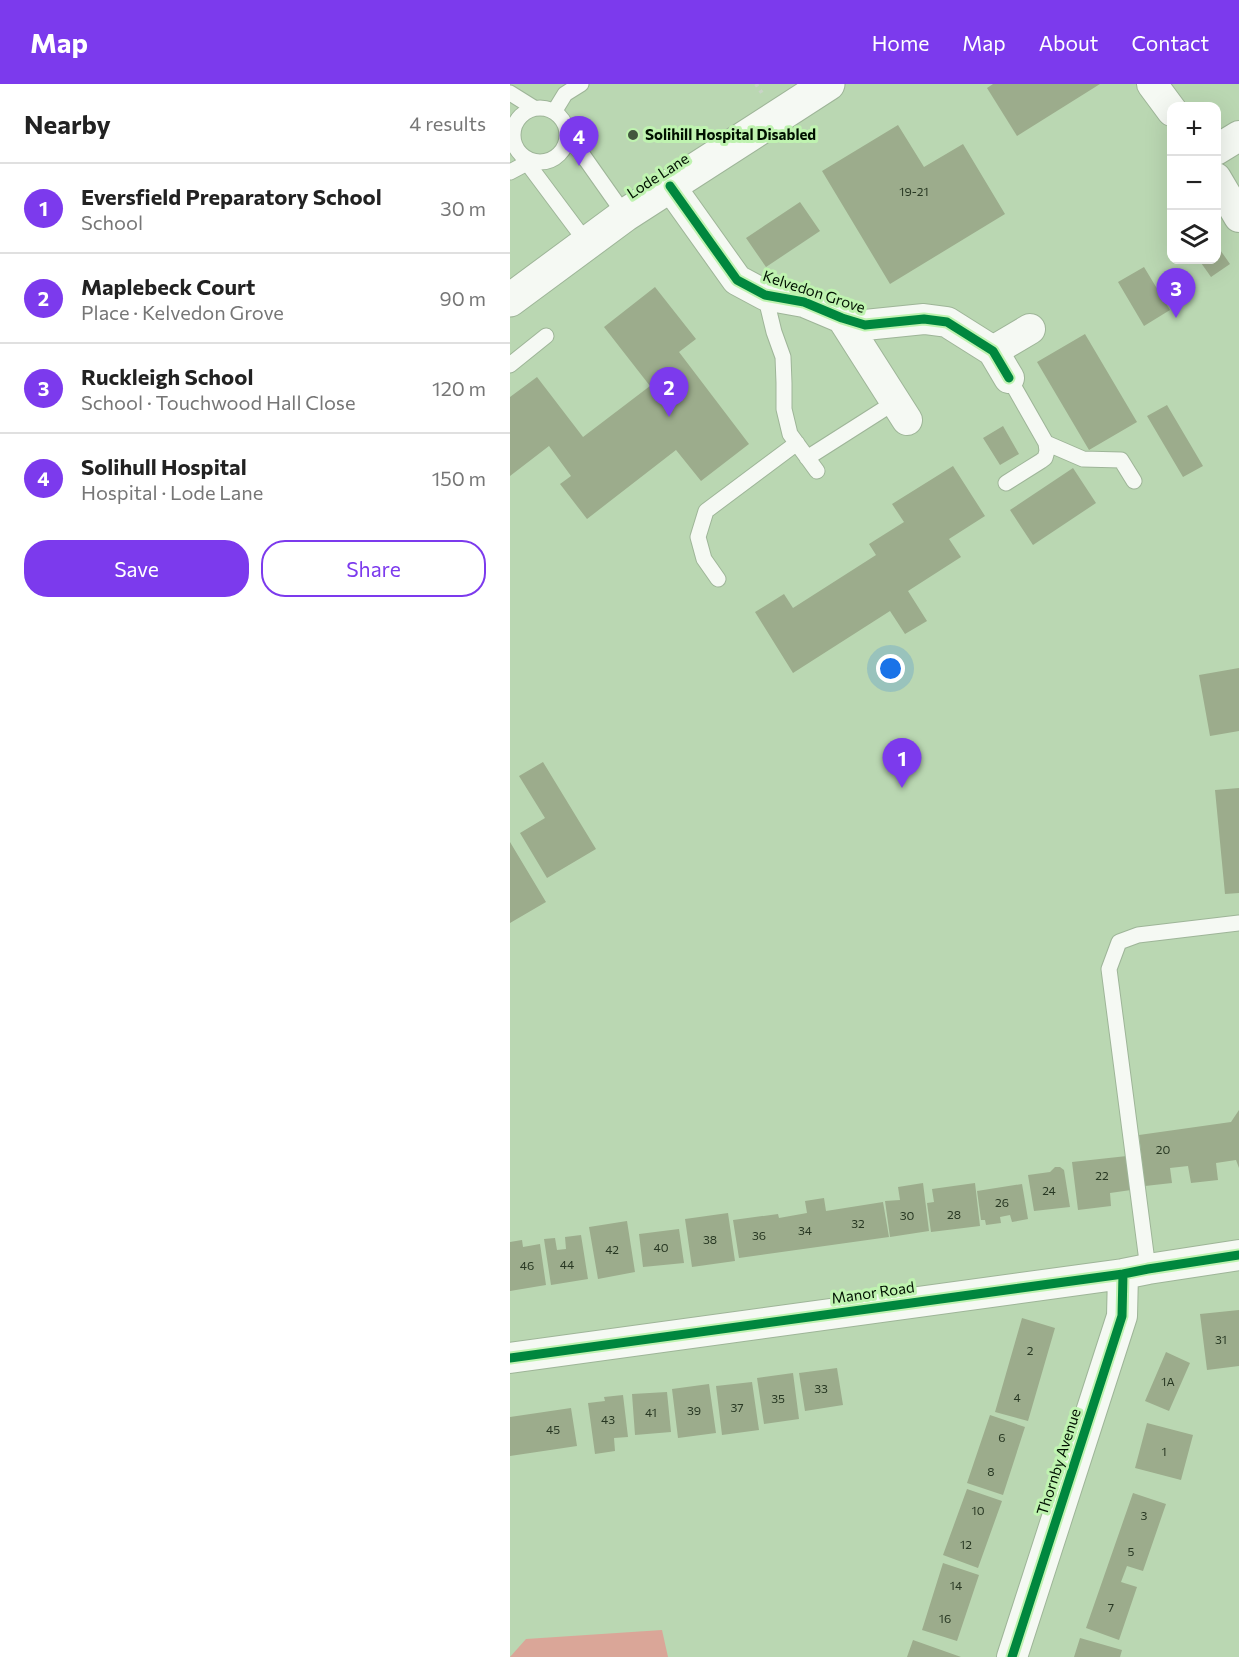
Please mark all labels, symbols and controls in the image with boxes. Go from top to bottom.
text: Map [30,25,88,59]
text: Home [872,30,929,55]
text: Map [962,30,1006,55]
text: About [1039,30,1098,55]
text: Contact [1131,30,1209,55]
map controls [1167,102,1221,264]
button: + [1167,102,1221,156]
text: Nearby [24,108,111,139]
text: 4 results [409,111,486,135]
pin: 4 [560,116,598,166]
place label: Solihill Hospital Disabled [645,125,816,143]
marker: Solihill Hospital Disabled [626,128,640,142]
street label: Lode Lane [623,149,692,202]
button: − [1167,156,1221,210]
text: Eversfield Preparatory School [81,183,382,210]
house number: 19-21 [899,184,929,198]
text: 1 [39,196,48,220]
text: 30 m [440,196,486,220]
text: School [81,210,143,234]
button: layers [1167,210,1221,264]
street label: Kelvedon Grove [761,266,868,316]
pin: 3 [1156,268,1196,318]
text: Maplebeck Court [81,273,255,300]
text: 2 [38,286,49,310]
text: 90 m [440,286,486,310]
text: Place · Kelvedon Grove [81,300,284,324]
text: Ruckleigh School [81,363,253,390]
pin: 2 [650,368,688,417]
text: 3 [38,376,49,400]
text: 120 m [432,376,486,400]
text: School · Touchwood Hall Close [81,390,356,414]
text: Solihull Hospital [81,453,247,480]
text: 4 [37,466,50,490]
text: 150 m [432,466,486,490]
text: Hospital · Lode Lane [81,480,263,504]
button: Save [24,540,249,597]
button: Share [261,540,486,597]
your location [876,654,905,683]
pin: 1 [882,738,922,788]
house number: 20 [1156,1142,1170,1156]
house number: 22 [1095,1168,1109,1182]
house number: 24 [1042,1183,1056,1197]
house number: 26 [995,1195,1009,1209]
house number: 28 [947,1207,961,1221]
house number: 30 [900,1208,915,1222]
house number: 32 [851,1216,865,1230]
house number: 34 [798,1223,812,1237]
house number: 36 [752,1228,766,1242]
house number: 38 [703,1232,717,1246]
house number: 40 [653,1240,669,1254]
house number: 42 [605,1242,619,1256]
house number: 44 [560,1257,574,1271]
house number: 46 [520,1258,534,1272]
street label: Manor Road [830,1277,915,1307]
house number: 31 [1215,1332,1227,1346]
house number: 2 [1027,1343,1034,1357]
house number: 1A [1161,1374,1175,1388]
house number: 33 [814,1381,828,1395]
house number: 4 [1013,1390,1021,1404]
house number: 35 [771,1391,785,1405]
house number: 37 [730,1400,744,1414]
house number: 39 [687,1403,701,1417]
house number: 41 [645,1405,657,1419]
street label: Thornby Avenue [1032,1406,1084,1517]
house number: 43 [601,1412,615,1426]
house number: 45 [546,1422,560,1436]
house number: 6 [998,1430,1006,1444]
house number: 1 [1161,1444,1167,1458]
house number: 8 [987,1464,995,1478]
house number: 10 [972,1503,985,1517]
house number: 3 [1141,1508,1148,1522]
house number: 12 [960,1537,972,1551]
house number: 5 [1128,1544,1135,1558]
house number: 14 [950,1578,962,1592]
house number: 7 [1108,1600,1114,1614]
house number: 16 [939,1611,951,1625]

